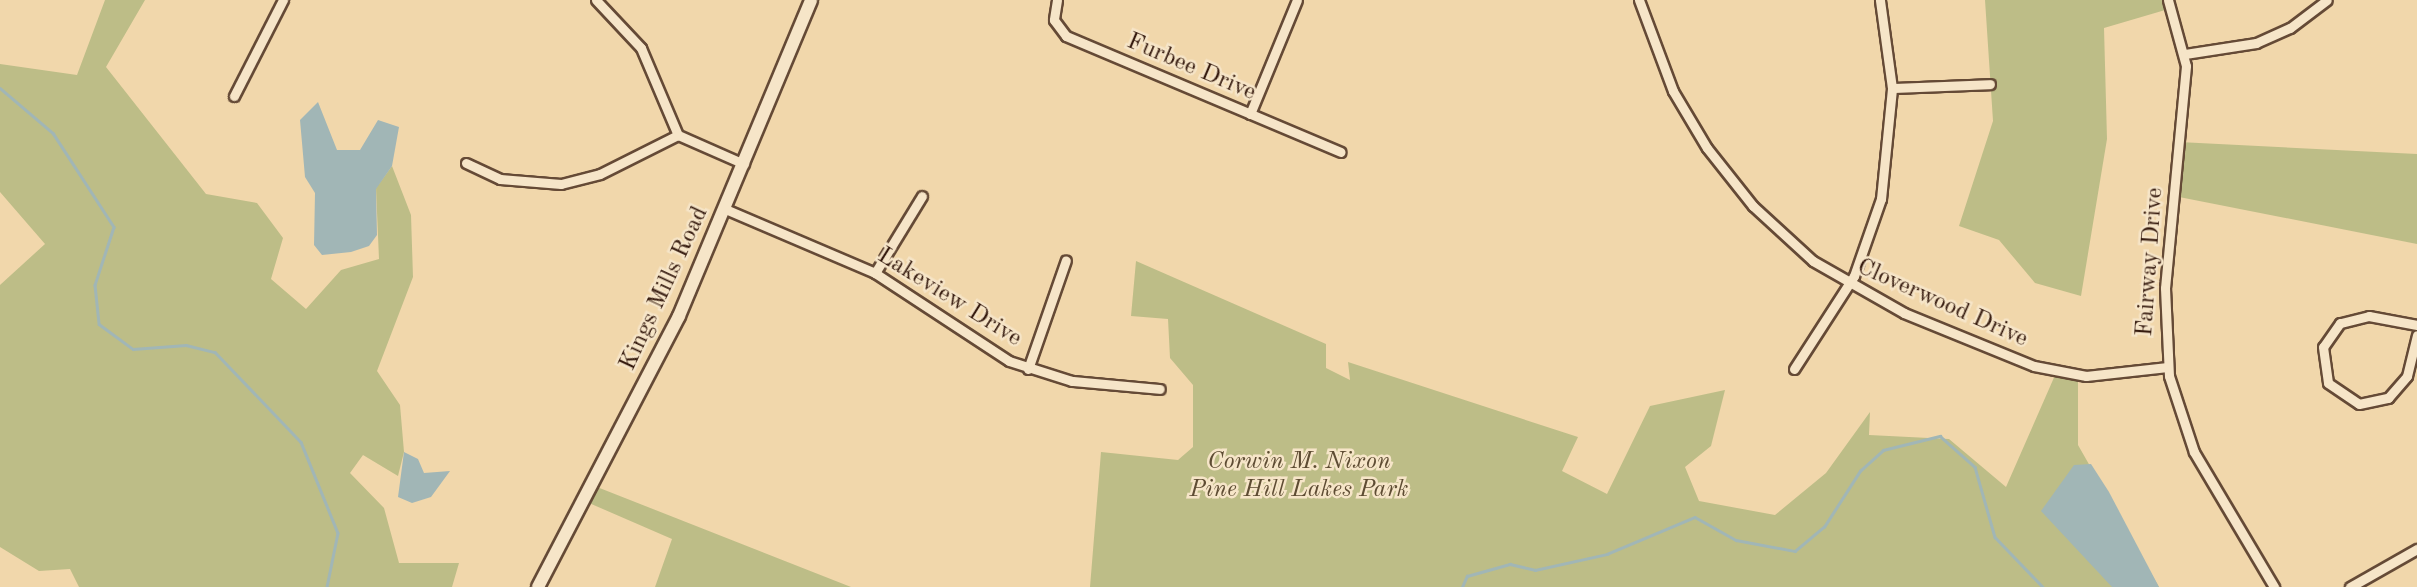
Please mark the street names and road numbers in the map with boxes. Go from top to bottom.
street label: Furbee Drive [1122,28,1260,108]
street label: Fairway Drive [2131,187,2171,337]
street label: Kings Mills Road [614,202,716,376]
street label: Lakeview Drive [872,242,1026,354]
street label: Cloverwood Drive [1852,253,2032,355]

